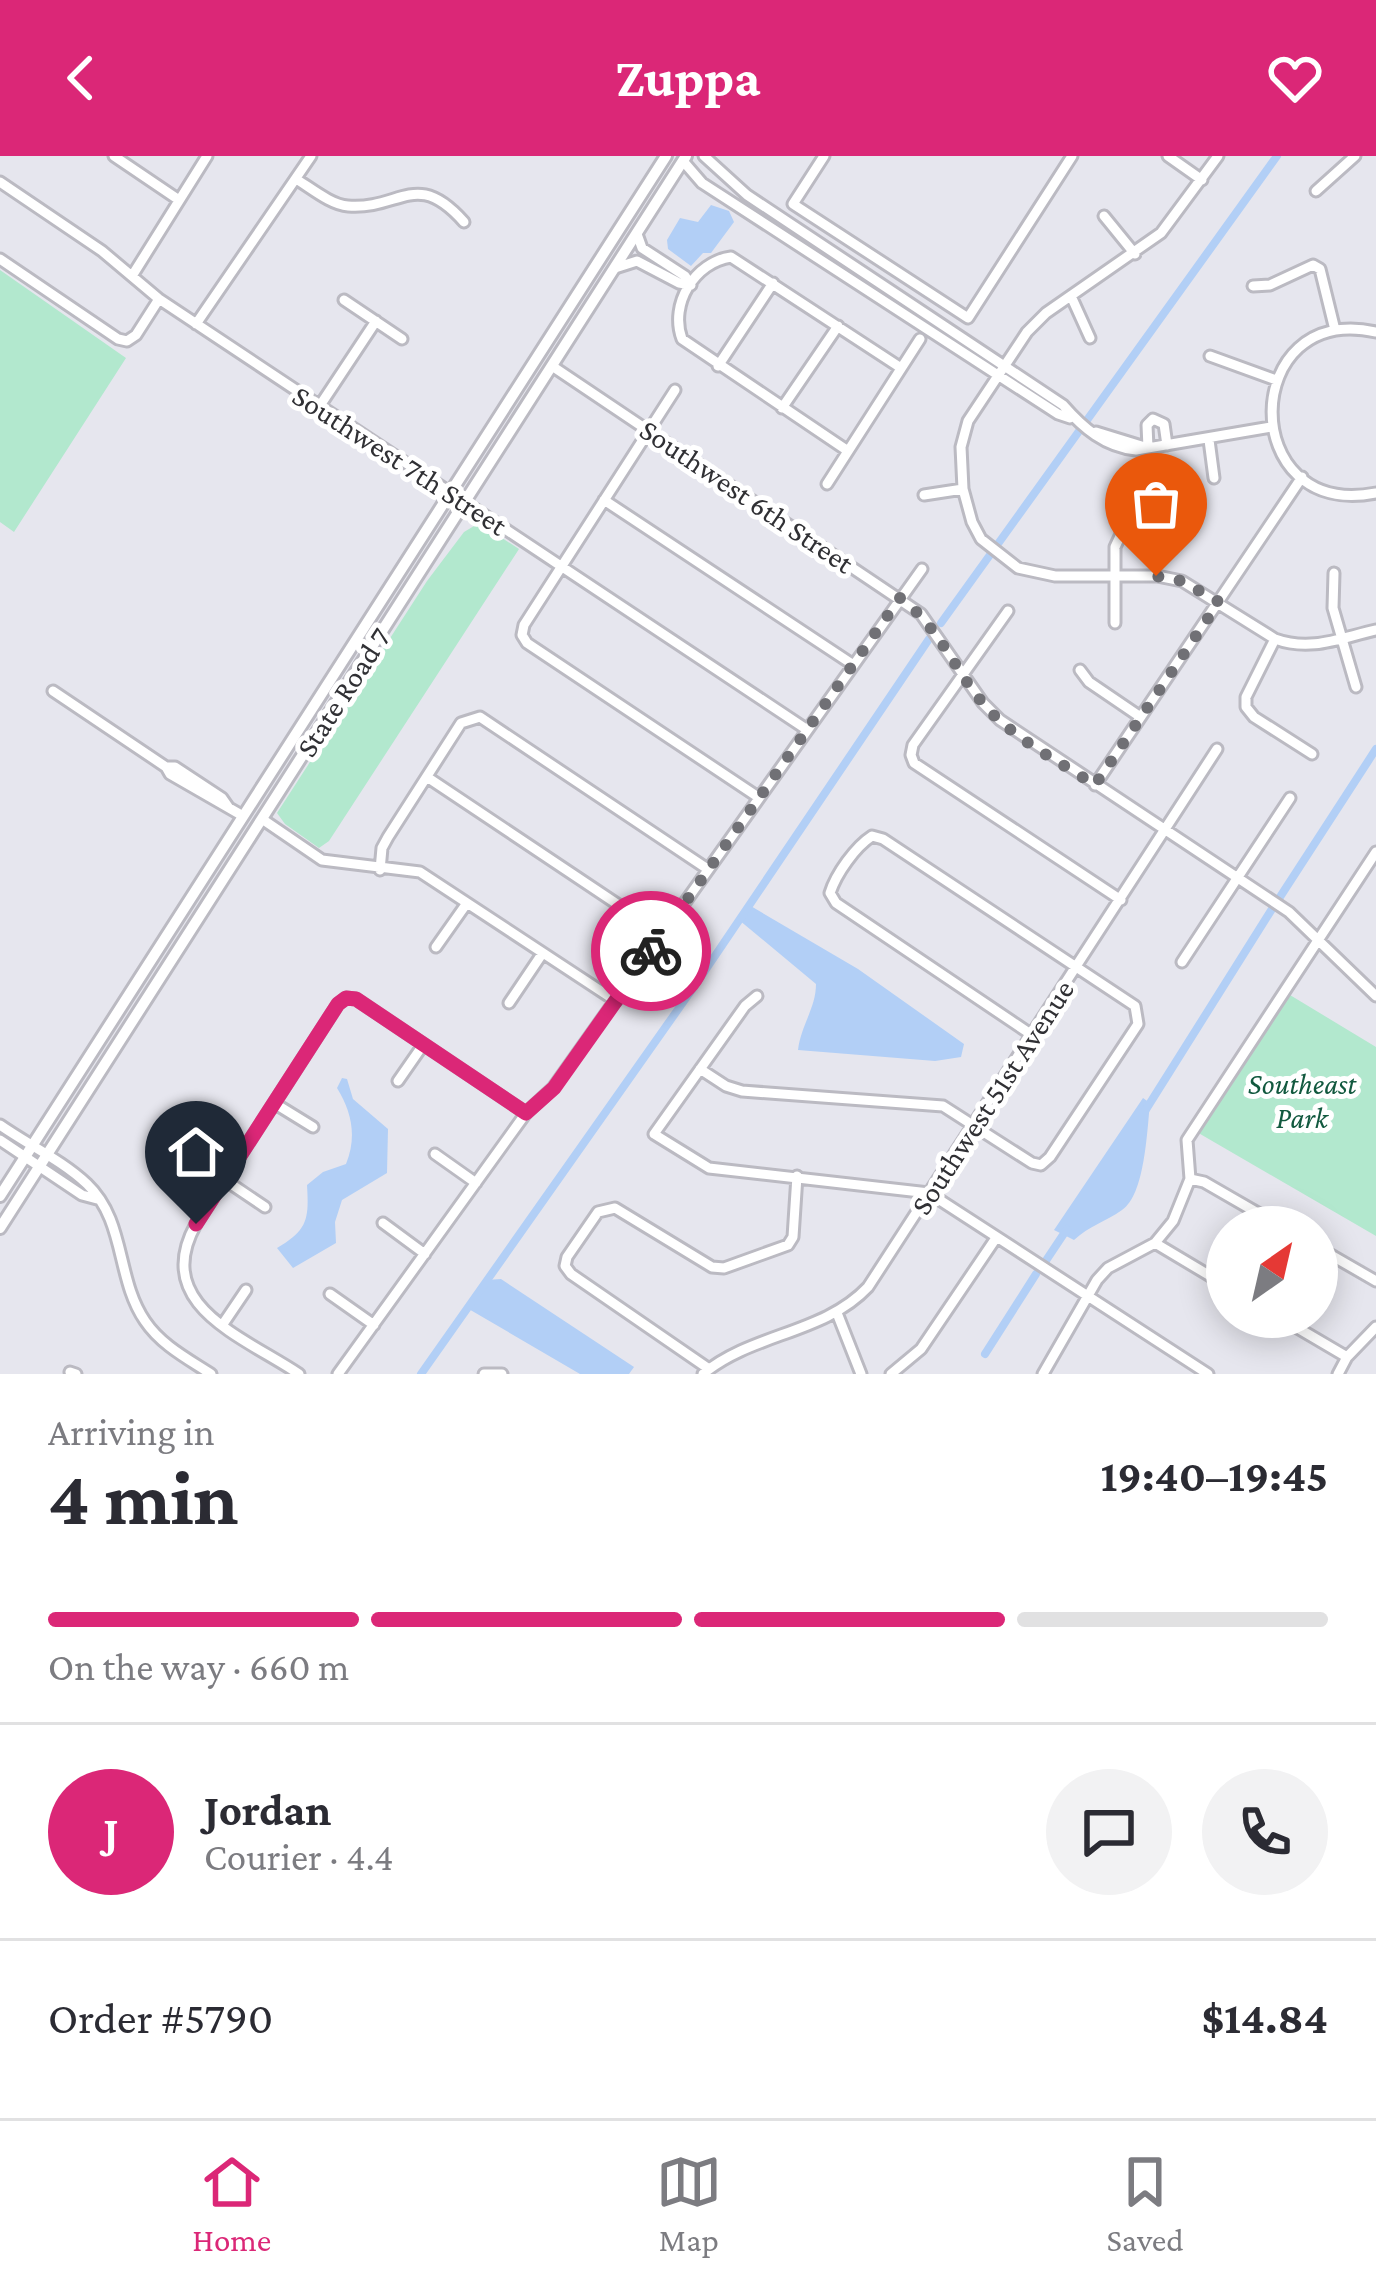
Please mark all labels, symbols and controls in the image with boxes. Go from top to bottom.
icon: back [48,45,114,111]
icon: heart [1262,45,1328,111]
text: Zuppa [615,48,761,108]
street label: Southwest 7th Street [287,378,514,542]
street label: Southwest 6th Street [634,412,861,580]
pin [1105,453,1207,576]
icon: bag [1123,471,1189,537]
street label: State Road 7 [289,621,397,762]
courier [591,891,711,1011]
icon: bike [618,918,684,984]
street label: Southwest 51st Avenue [904,974,1080,1220]
park label: Southeast Park [1248,1067,1358,1134]
pin [145,1101,247,1224]
icon: home [163,1119,229,1185]
north arrow [1206,1206,1338,1338]
map controls [1206,1206,1338,1338]
text: Arriving in [48,1410,215,1453]
text: 19:40–19:45 [1100,1451,1328,1501]
text: 4 min [48,1454,239,1541]
text: On the way · 660 m [48,1645,349,1688]
button: chat [1046,1769,1172,1895]
button: phone [1202,1769,1328,1895]
text: Jordan [204,1785,331,1835]
text: J [103,1807,119,1857]
text: Courier · 4.4 [204,1835,394,1878]
text: Order #5790 [48,1993,273,2043]
text: $14.84 [1201,1993,1328,2043]
tab: Home [192,2149,271,2258]
tab: Map [656,2149,722,2258]
tab: Saved [1106,2149,1184,2258]

